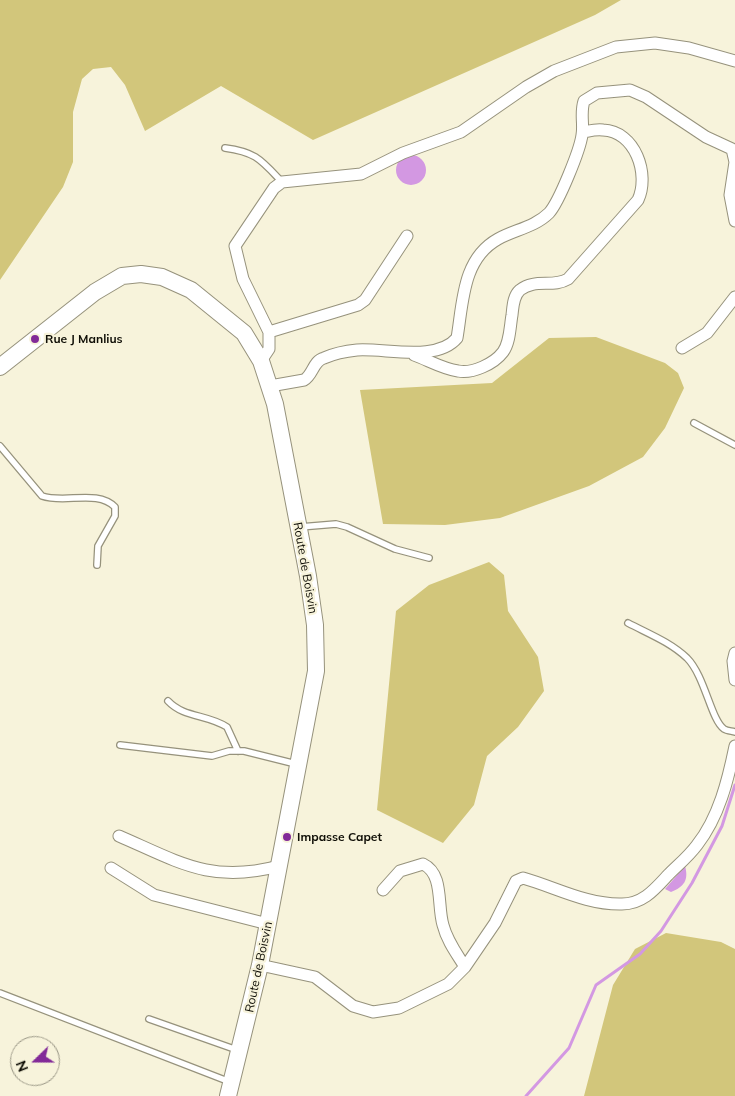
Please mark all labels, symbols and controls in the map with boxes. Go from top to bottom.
place label: Rue J Manlius [45,332,123,346]
marker: Rue J Manlius [29,333,41,345]
street label: Route de Boisvin [290,521,320,615]
place label: Impasse Capet [297,830,382,844]
marker: Impasse Capet [281,831,293,843]
street label: Route de Boisvin [242,920,276,1014]
north arrow [10,1036,60,1086]
text: N [12,1058,32,1075]

